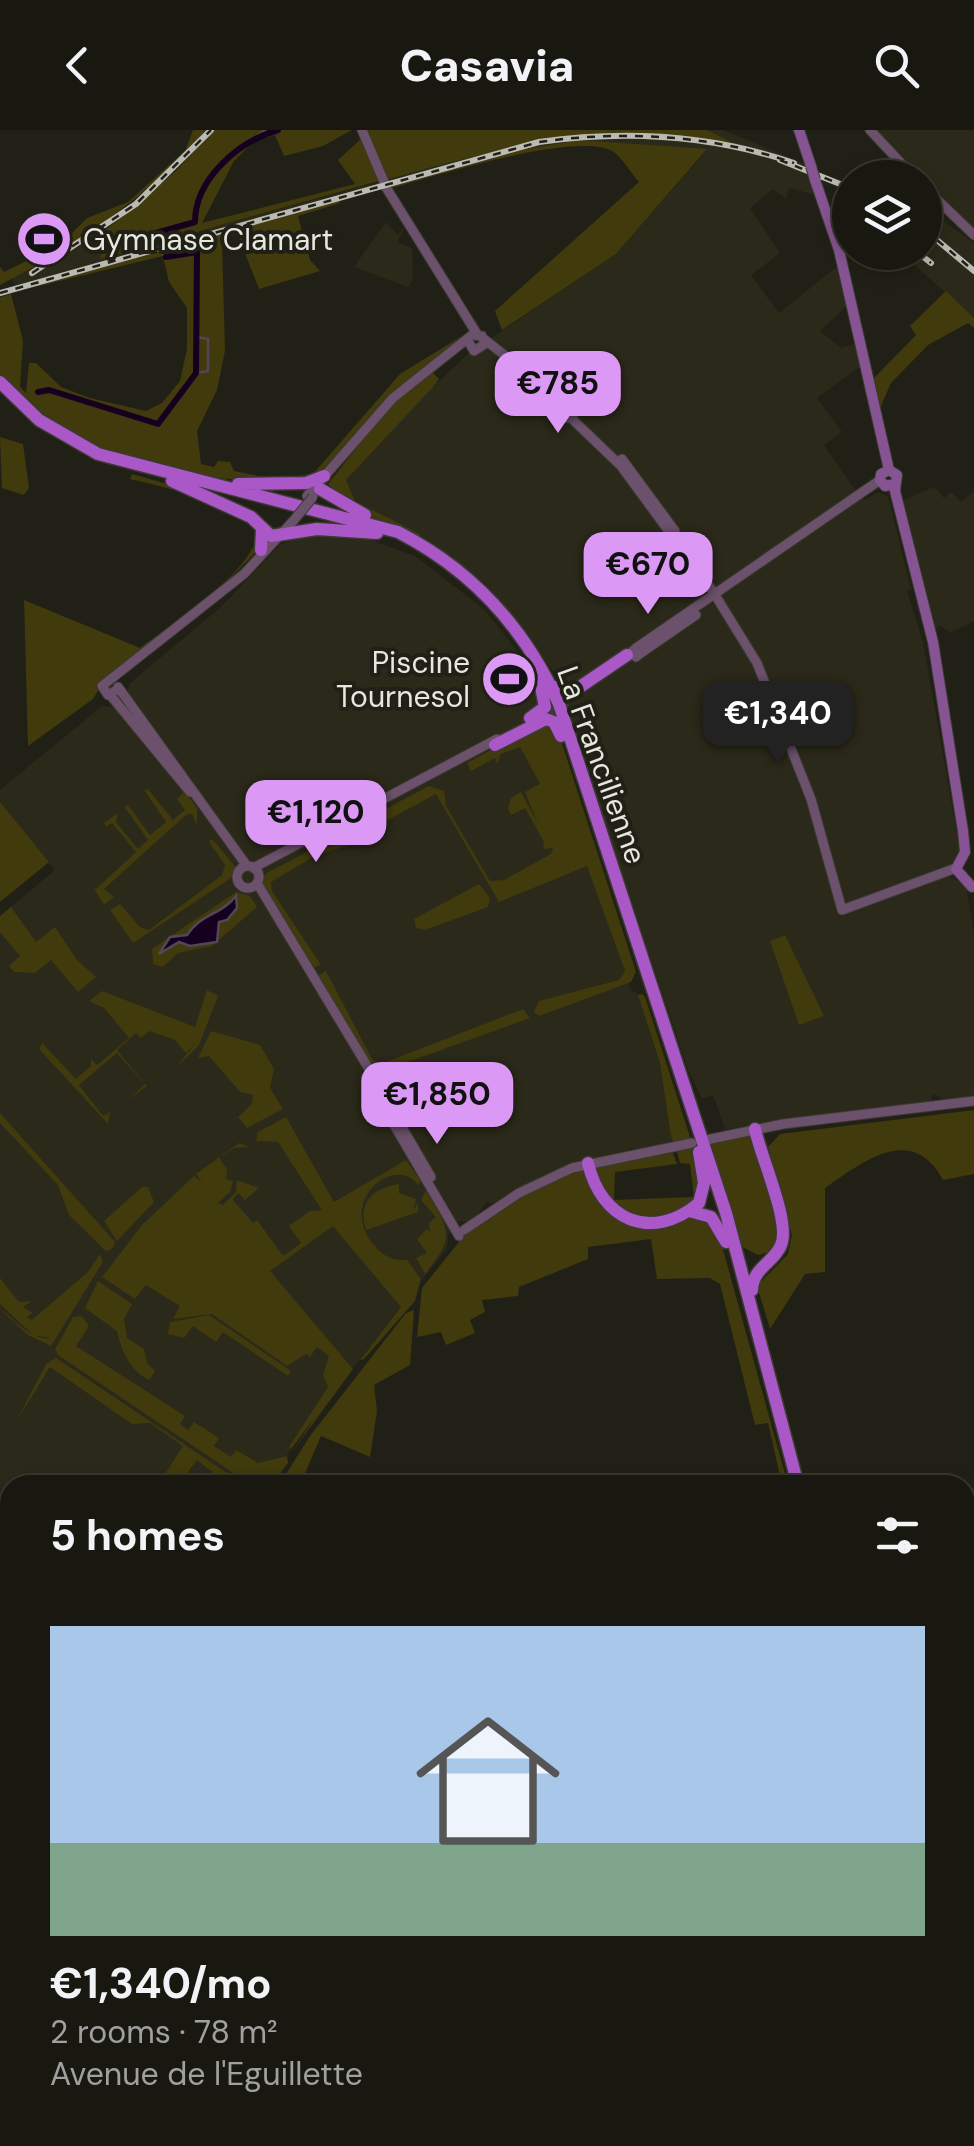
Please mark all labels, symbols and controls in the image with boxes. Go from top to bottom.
text: Casavia [400,36,574,95]
icon: back [50,38,105,93]
icon: search [869,38,924,93]
map controls [832,160,942,270]
button: layers [832,160,942,270]
sports icon: Gymnase Clamart [14,209,74,269]
place label: Gymnase Clamart [83,220,333,259]
pin: €785 [499,351,617,436]
text: €785 [517,362,599,404]
pin: €670 [589,532,707,617]
text: €670 [606,543,690,585]
place label: Piscine Tournesol [336,643,470,716]
sports icon: Piscine Tournesol [479,649,539,709]
street label: La Francilienne [548,661,656,869]
pin: €1,340 [697,681,859,766]
text: €1,340 [724,692,832,734]
pin: €1,120 [235,780,397,865]
text: €1,120 [267,791,365,833]
pin: €1,850 [356,1062,518,1147]
text: €1,850 [383,1073,491,1115]
text: 5 homes [50,1508,225,1563]
icon: filters [870,1508,925,1563]
icon: home [398,1691,578,1871]
text: €1,340/mo [50,1956,272,2011]
text: 2 rooms · 78 m² [50,2011,278,2053]
text: Avenue de l'Eguillette [50,2053,363,2095]

